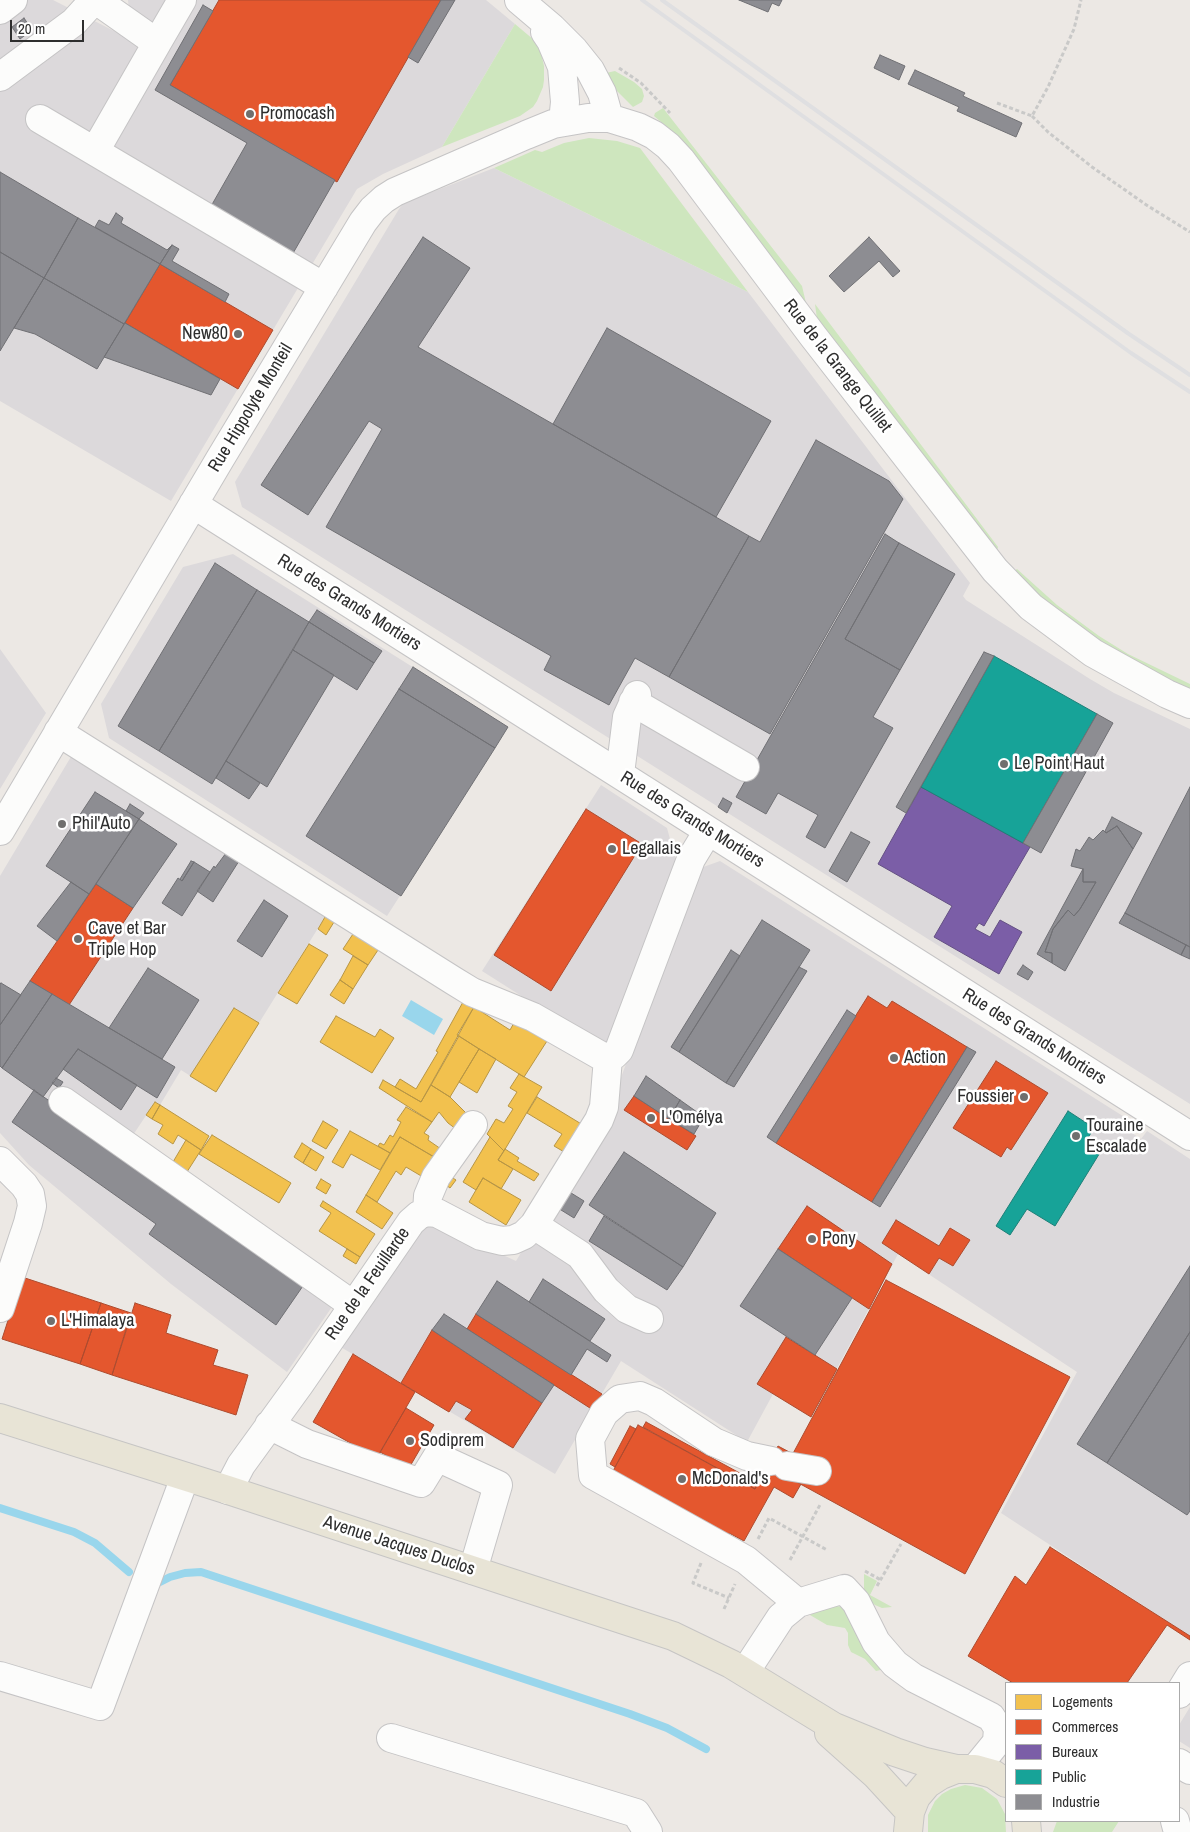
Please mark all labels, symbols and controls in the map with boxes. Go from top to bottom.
scale bar [12,10,86,42]
text: 20 m [18,18,45,39]
place label: Promocash [260,103,335,125]
marker: Promocash [244,108,256,120]
street label: Rue de la Grange Quillet [778,295,896,437]
place label: New80 [182,323,228,345]
marker: New80 [232,328,244,340]
street label: Rue Hippolyte Monteil [204,340,298,476]
street label: Rue des Grands Mortiers [273,550,425,656]
place label: Le Point Haut [1014,753,1104,775]
marker: Le Point Haut [998,758,1010,770]
street label: Rue des Grands Mortiers [616,767,768,873]
place label: Phil'Auto [72,813,131,835]
marker: Phil'Auto [56,818,68,830]
place label: Legallais [622,838,681,860]
marker: Legallais [606,843,618,855]
place label: Cave et Bar Triple Hop [88,918,166,961]
marker: Cave et Bar Triple Hop [72,933,84,945]
street label: Rue des Grands Mortiers [958,984,1110,1090]
place label: Action [904,1047,946,1069]
marker: Action [888,1052,900,1064]
place label: Foussier [957,1086,1014,1108]
marker: Foussier [1018,1091,1030,1103]
place label: L'Omélya [661,1107,723,1129]
marker: L'Omélya [645,1112,657,1124]
place label: Touraine Escalade [1086,1115,1147,1158]
marker: Touraine Escalade [1070,1130,1082,1142]
street label: Rue de la Feuillarde [321,1224,415,1344]
place label: Pony [822,1228,856,1250]
marker: Pony [806,1233,818,1245]
place label: L'Himalaya [61,1310,134,1332]
marker: L'Himalaya [45,1315,57,1327]
place label: Sodiprem [420,1430,484,1452]
marker: Sodiprem [404,1435,416,1447]
place label: McDonald's [692,1468,769,1490]
marker: McDonald's [676,1473,688,1485]
street label: Avenue Jacques Duclos [320,1511,478,1581]
legend [1005,1682,1180,1822]
text: Logements [1052,1691,1113,1712]
text: Commerces [1052,1716,1118,1737]
text: Bureaux [1052,1741,1098,1762]
text: Public [1052,1766,1086,1787]
text: Industrie [1052,1791,1100,1812]

